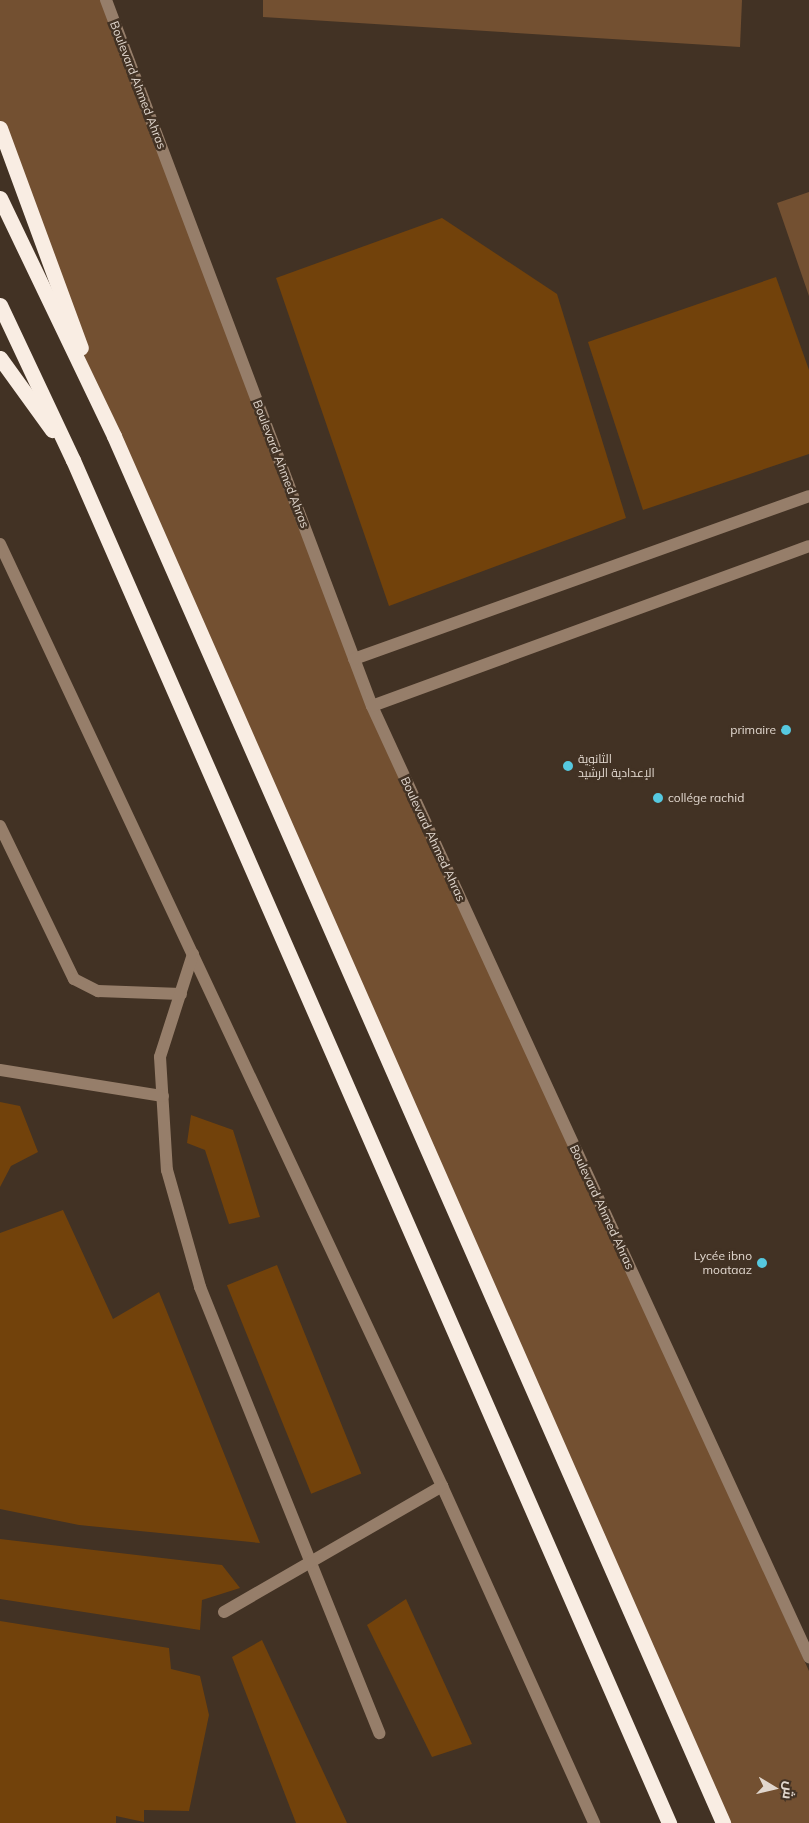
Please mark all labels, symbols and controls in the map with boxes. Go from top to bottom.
street label: Boulevard Ahmed Ahras [107,19,169,151]
street label: Boulevard Ahmed Ahras [250,398,312,530]
place label: primaire [730,723,776,737]
marker: primaire [780,724,792,736]
place label: الثانوية الإعدادية الرشيد [578,752,655,780]
marker: الثانوية الإعدادية الرشيد [562,760,574,772]
street label: Boulevard Ahmed Ahras [398,774,468,904]
place label: collége rachid [668,791,744,805]
marker: collége rachid [652,792,664,804]
street label: Boulevard Ahmed Ahras [567,1142,637,1272]
place label: Lycée ibno moataaz [694,1249,752,1277]
marker: Lycée ibno moataaz [756,1257,768,1269]
north arrow [749,1763,799,1813]
text: ش [779,1780,799,1801]

